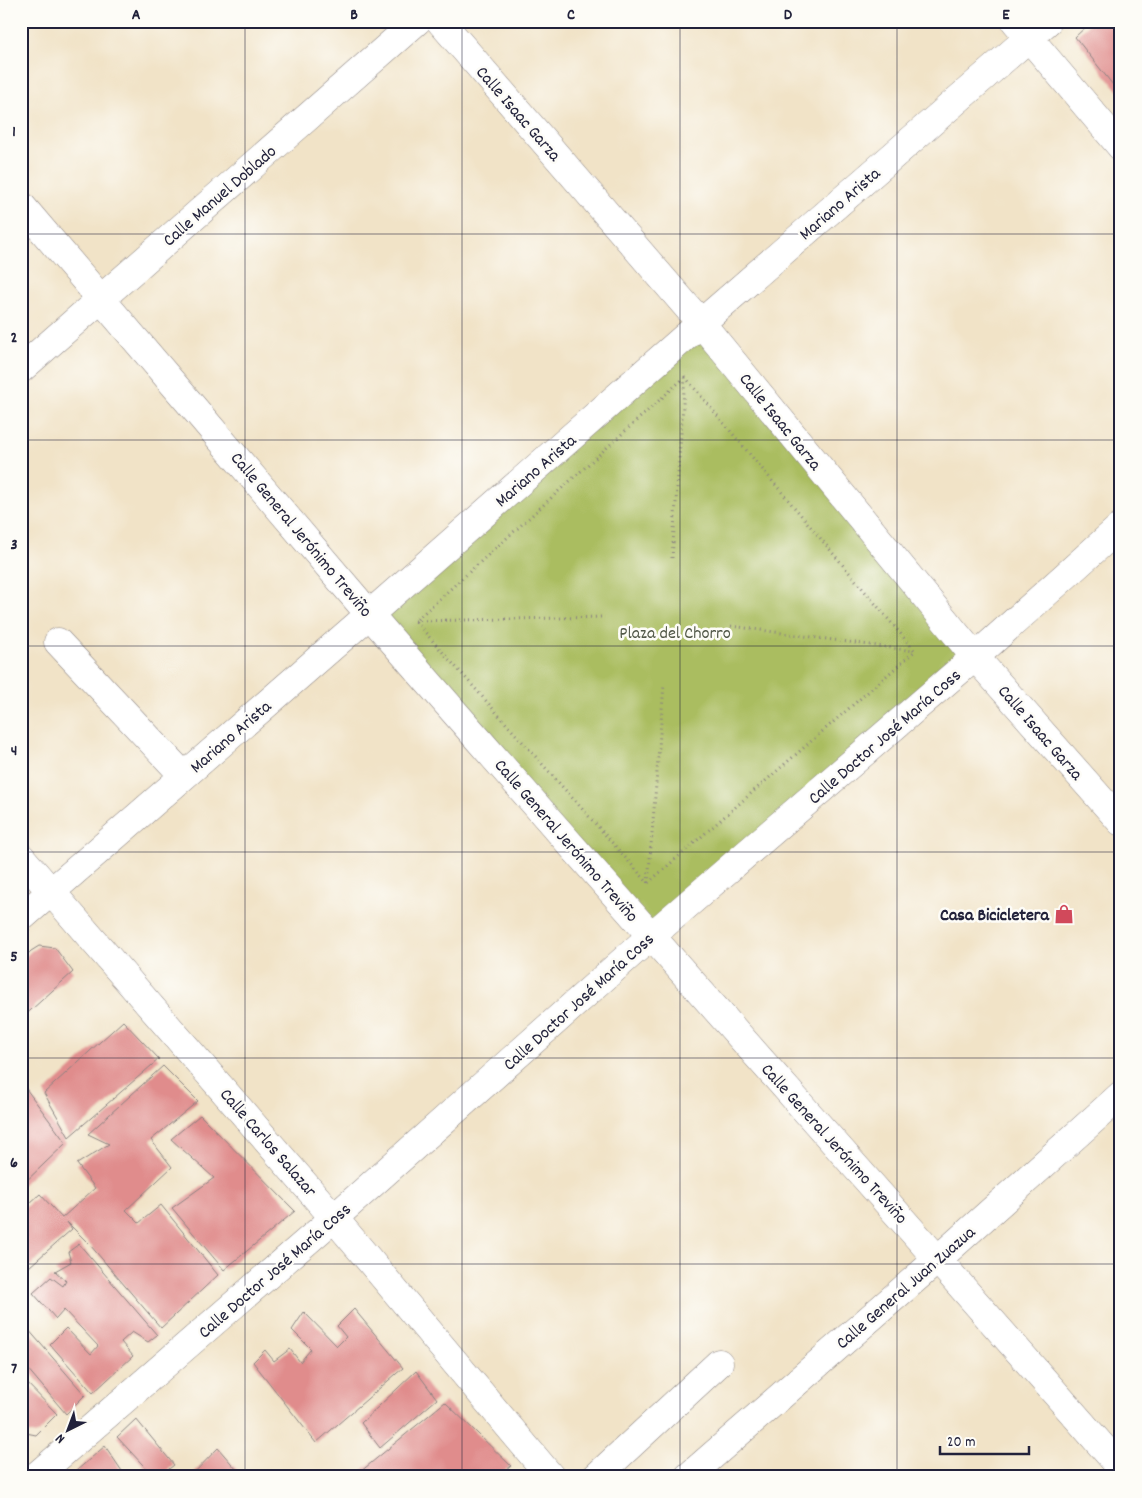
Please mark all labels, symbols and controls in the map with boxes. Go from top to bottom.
text: A [132,4,141,27]
text: B [350,4,358,27]
text: C [567,4,575,27]
text: D [784,4,793,27]
text: E [1002,4,1010,27]
street label: Calle Isaac Garza [469,62,566,168]
text: 1 [12,121,16,144]
street label: Calle Manuel Doblado [158,140,283,253]
street label: Mariano Arista [795,162,887,247]
text: 2 [11,327,18,350]
street label: Calle Isaac Garza [732,369,827,477]
street label: Mariano Arista [491,429,583,514]
street label: Calle General Jerónimo Treviño [223,448,377,624]
text: 3 [10,534,18,557]
park label: Plaza del Chorro [619,622,731,647]
street label: Calle Doctor José María Coss [804,664,968,811]
street label: Calle Isaac Garza [991,681,1088,787]
street label: Mariano Arista [186,695,278,780]
text: 4 [11,740,17,763]
street label: Calle General Jerónimo Treviño [487,755,643,929]
shop icon: Casa Bicicletera [1053,903,1075,925]
place label: Casa Bicicletera [940,904,1050,929]
street label: Calle Doctor José María Coss [499,928,661,1078]
text: 5 [10,946,18,969]
street label: Calle General Jerónimo Treviño [754,1059,912,1231]
street label: Calle Carlos Salazar [213,1084,322,1204]
text: 6 [10,1152,18,1175]
street label: Calle Doctor José María Coss [194,1198,358,1345]
street label: Calle General Juan Zuazua [832,1221,982,1356]
text: 7 [11,1358,17,1381]
north arrow [42,1406,92,1456]
scale bar [940,1423,1028,1455]
text: N [51,1428,70,1448]
text: 20 m [947,1432,975,1454]

